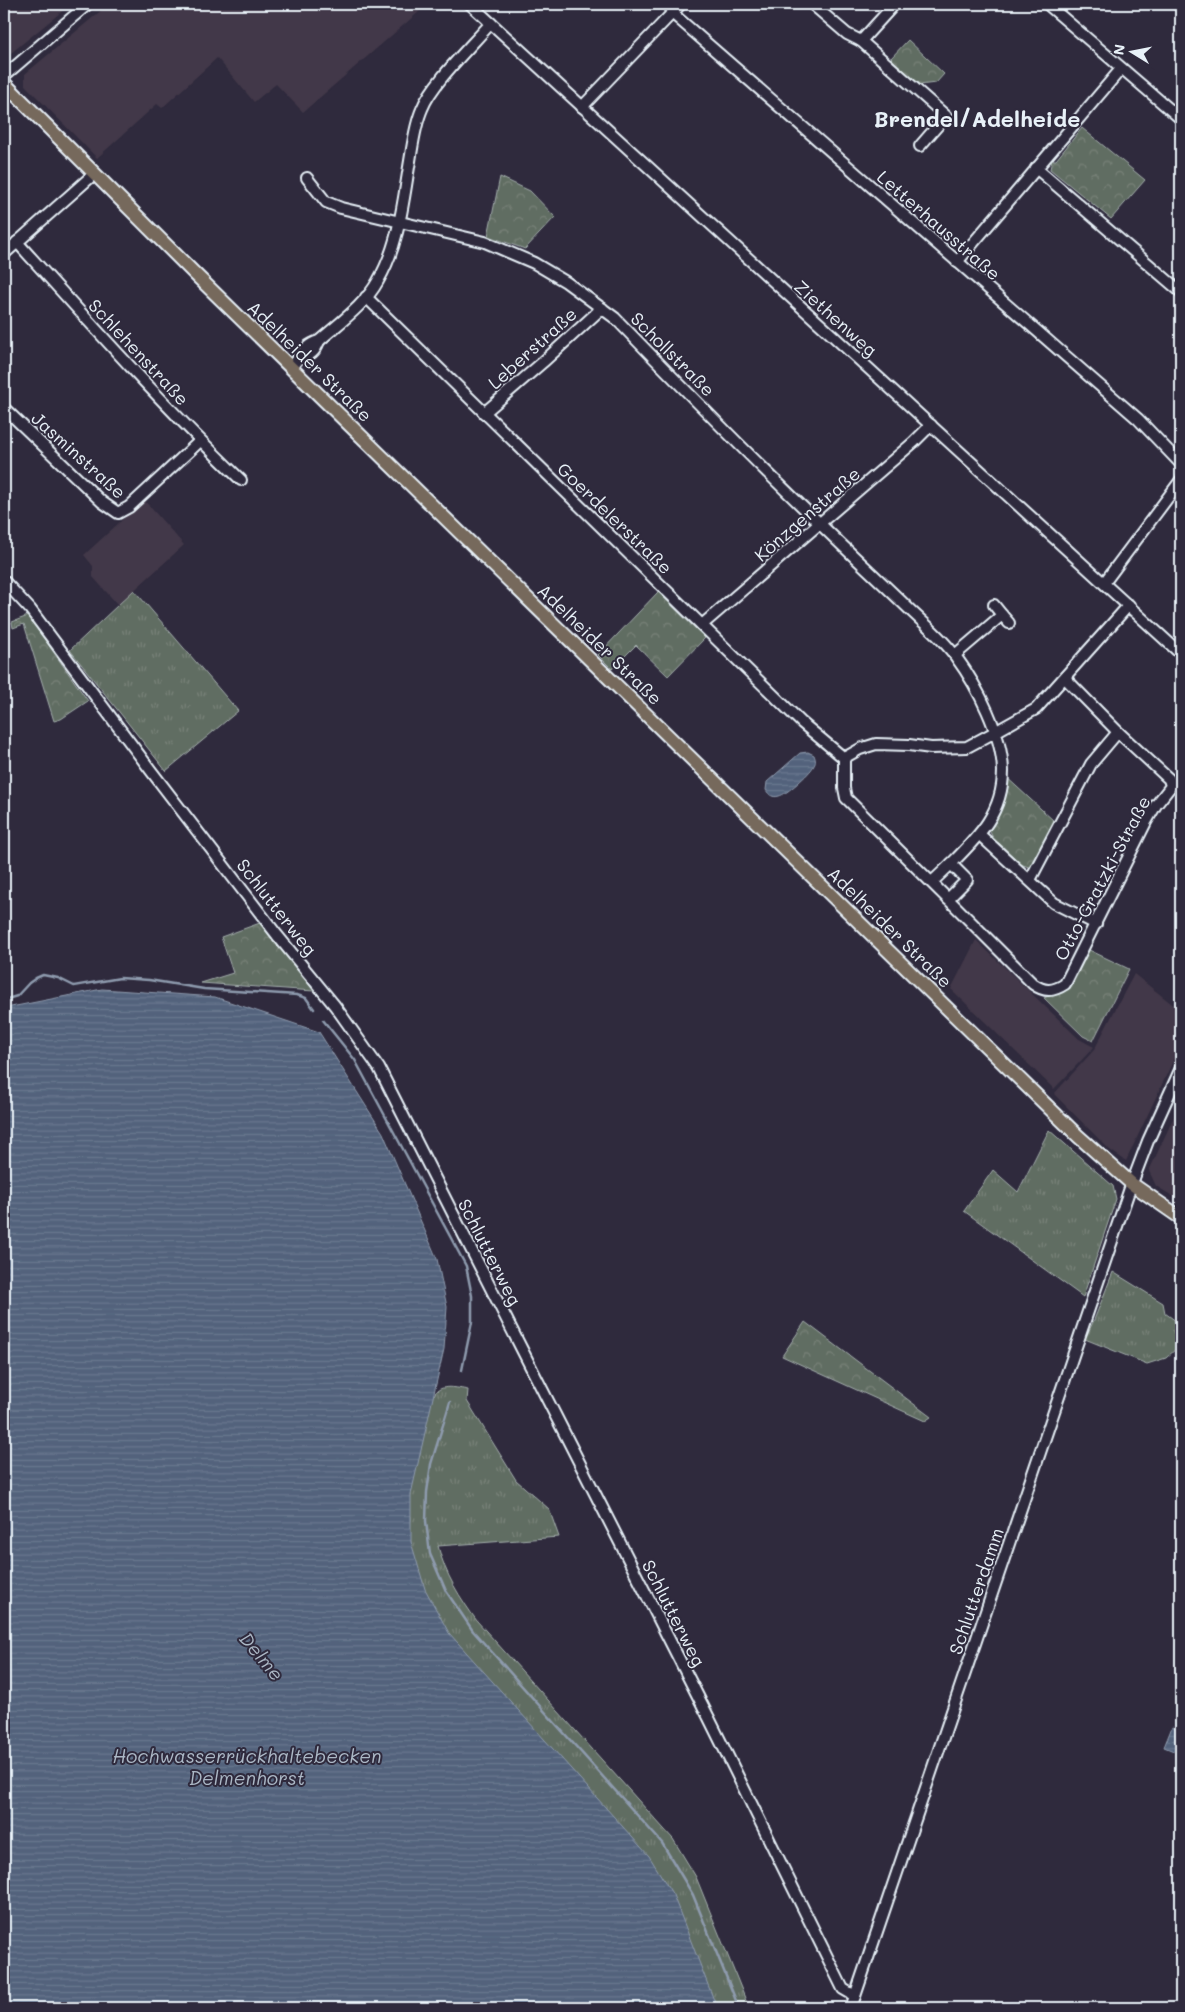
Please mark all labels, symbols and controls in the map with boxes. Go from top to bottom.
north arrow [1108,28,1158,78]
text: N [1108,43,1129,57]
district label: Brendel/Adelheide [874,104,1080,133]
street label: Letterhausstraße [872,165,1006,285]
street label: Ziethenweg [790,274,882,362]
street label: Schlehenstraße [83,294,195,410]
street label: Adelheider Straße [242,295,378,427]
street label: Leberstraße [482,302,582,394]
street label: Schollstraße [626,307,720,401]
street label: Jasminstraße [27,406,131,504]
street label: Goerdelerstraße [552,457,678,579]
street label: Könzgenstraße [749,461,865,567]
street label: Adelheider Straße [532,578,668,710]
street label: Otto-Gratzki-Straße [1048,791,1156,965]
street label: Schlutterweg [232,854,322,960]
street label: Adelheider Straße [822,861,958,993]
street label: Schlutterweg [453,1195,527,1309]
street label: Schlutterdamm [943,1524,1009,1658]
street label: Schlutterweg [637,1556,711,1670]
water label: Delme [234,1626,290,1686]
water label: Hochwasserrückhaltebecken Delmenhorst [112,1743,382,1790]

